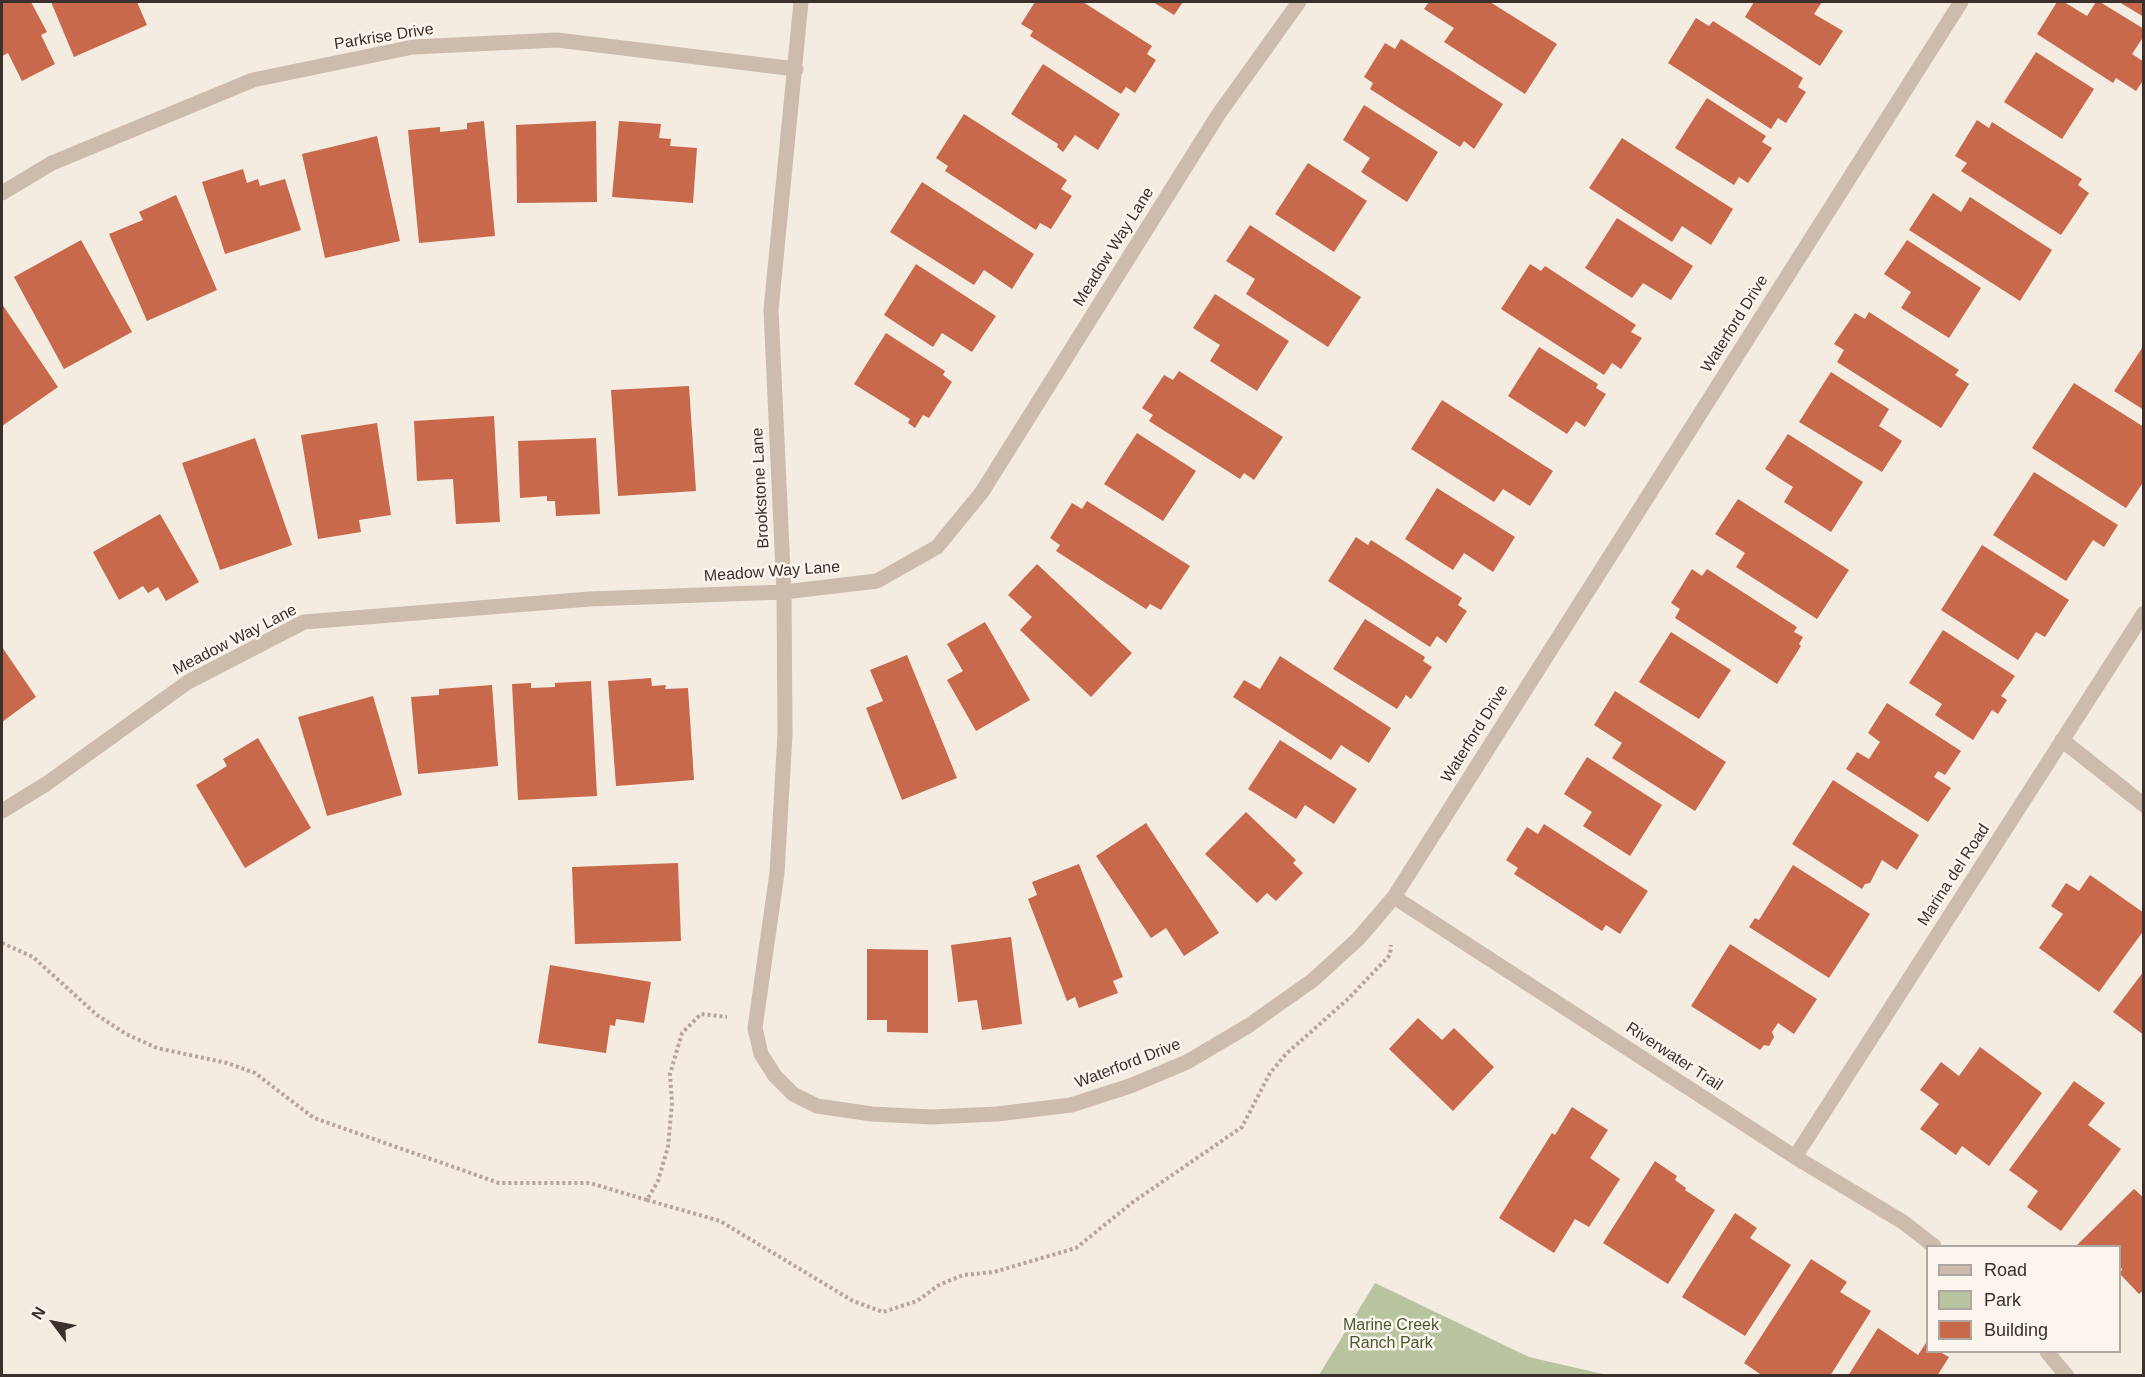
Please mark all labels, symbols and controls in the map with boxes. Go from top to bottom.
street label: Parkrise Drive [333,20,435,54]
street label: Meadow Way Lane [1070,184,1158,310]
street label: Waterford Drive [1697,272,1773,376]
street label: Brookstone Lane [748,427,774,549]
street label: Meadow Way Lane [703,558,841,586]
street label: Meadow Way Lane [170,600,300,680]
street label: Waterford Drive [1437,682,1513,786]
street label: Marina del Road [1914,821,1994,929]
street label: Riverwater Trail [1622,1019,1726,1095]
street label: Waterford Drive [1073,1035,1183,1093]
legend [1926,1245,2121,1353]
text: Road [1984,1260,2027,1280]
text: Park [1984,1290,2021,1310]
north arrow [24,1293,84,1353]
text: N [28,1304,49,1323]
park label: Marine Creek Ranch Park [1343,1316,1439,1354]
text: Building [1984,1320,2048,1340]

